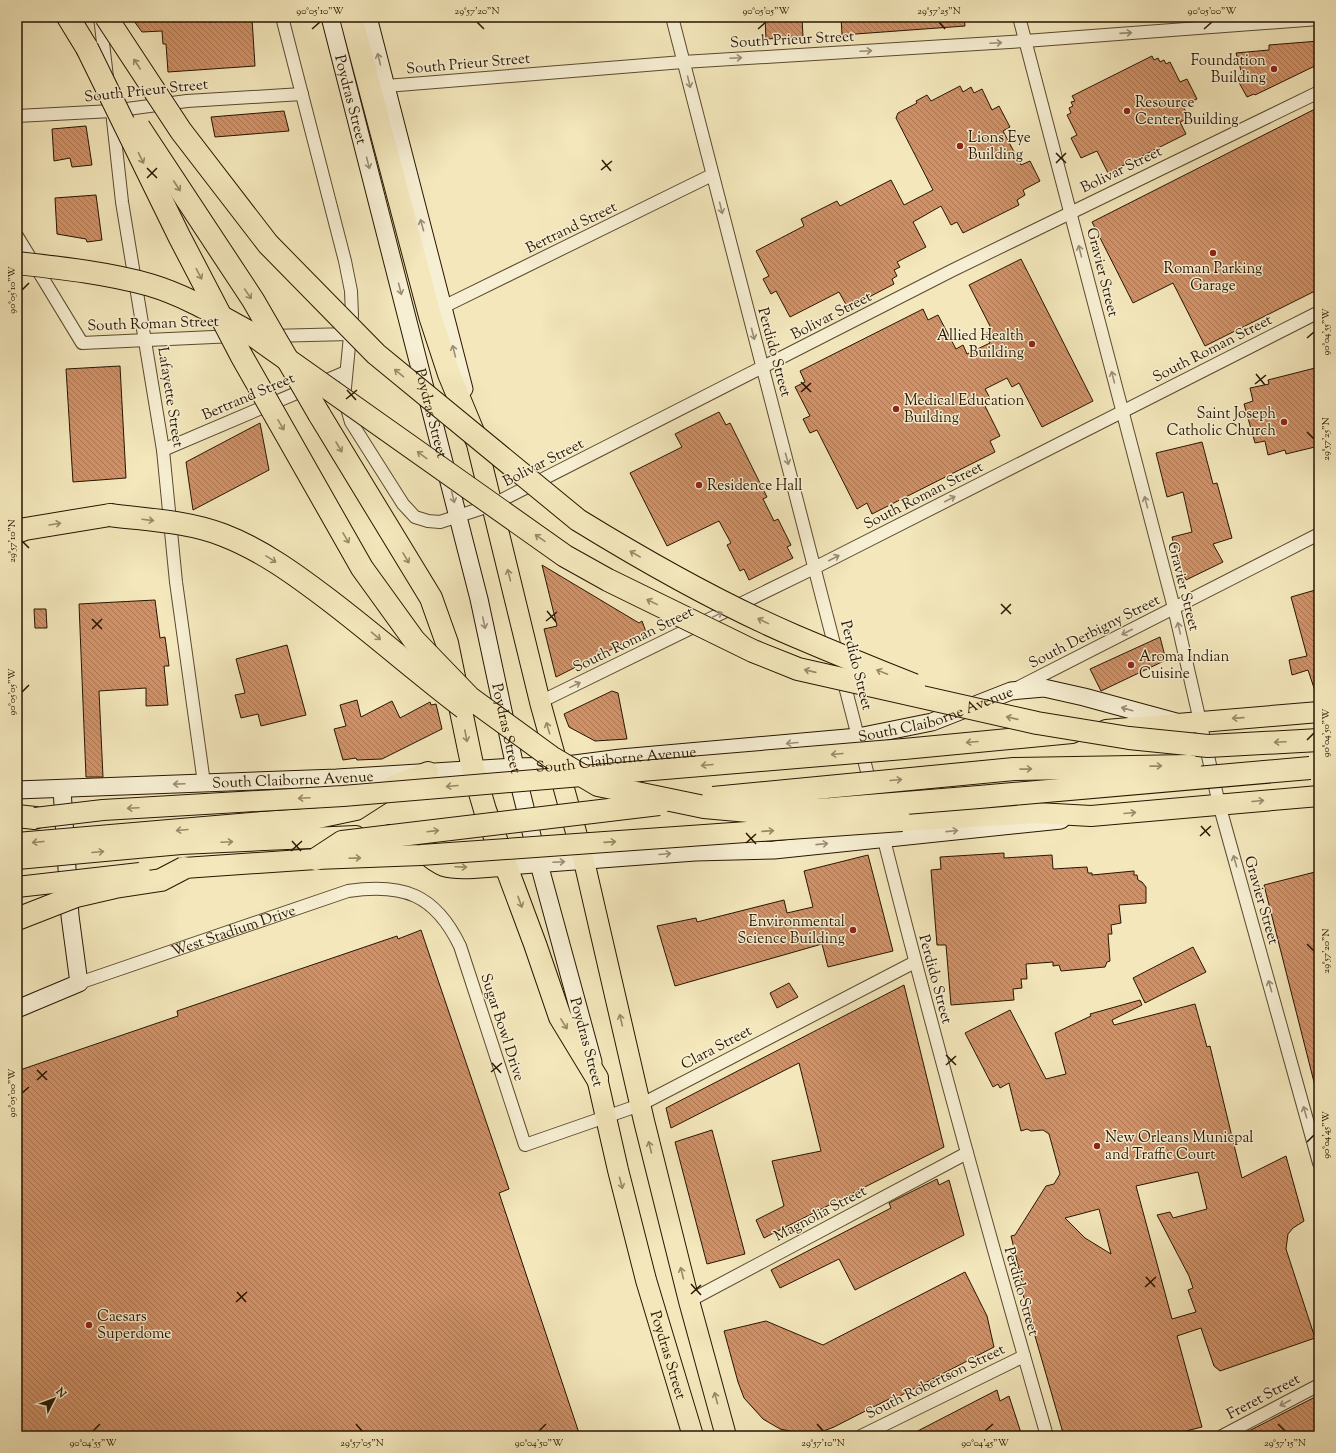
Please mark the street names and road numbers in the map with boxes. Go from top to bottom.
street label: South Prieur Street [730,27,855,54]
street label: South Prieur Street [405,49,531,80]
street label: Poydras Street [328,53,371,147]
street label: South Prieur Street [83,75,209,108]
street label: Bolivar Street [1077,142,1166,199]
street label: Bertrand Street [523,197,621,259]
street label: Gravier Street [1080,226,1123,319]
street label: Bolivar Street [788,287,876,346]
street label: Perdido Street [752,305,796,399]
street label: South Roman Street [1149,310,1276,389]
street label: South Roman Street [87,312,219,337]
street label: Lafayette Street [151,346,188,449]
street label: Poydras Street [408,367,452,461]
street label: Bertrand Street [199,368,298,426]
street label: Bolivar Street [500,434,588,493]
street label: South Roman Street [860,457,987,536]
street label: Gravier Street [1161,540,1204,633]
street label: South Derbigny Street [1025,590,1164,675]
street label: South Roman Street [570,602,697,679]
street label: Perdido Street [834,618,877,712]
street label: Poydras Street [485,682,525,776]
street label: South Claiborne Avenue [856,682,1017,749]
street label: South Claiborne Avenue [535,742,697,779]
street label: South Claiborne Avenue [212,767,374,795]
street label: Gravier Street [1238,854,1283,947]
street label: West Stadium Drive [169,901,299,963]
street label: Perdido Street [913,932,957,1026]
street label: Sugar Bowl Drive [474,971,529,1084]
street label: Poydras Street [564,995,608,1089]
street label: Clara Street [678,1021,756,1076]
street label: Magnolia Street [771,1181,871,1248]
street label: Perdido Street [998,1245,1043,1338]
street label: Poydras Street [644,1308,690,1402]
street label: South Robertson Street [863,1340,1009,1425]
street label: Freret Street [1223,1369,1304,1425]

